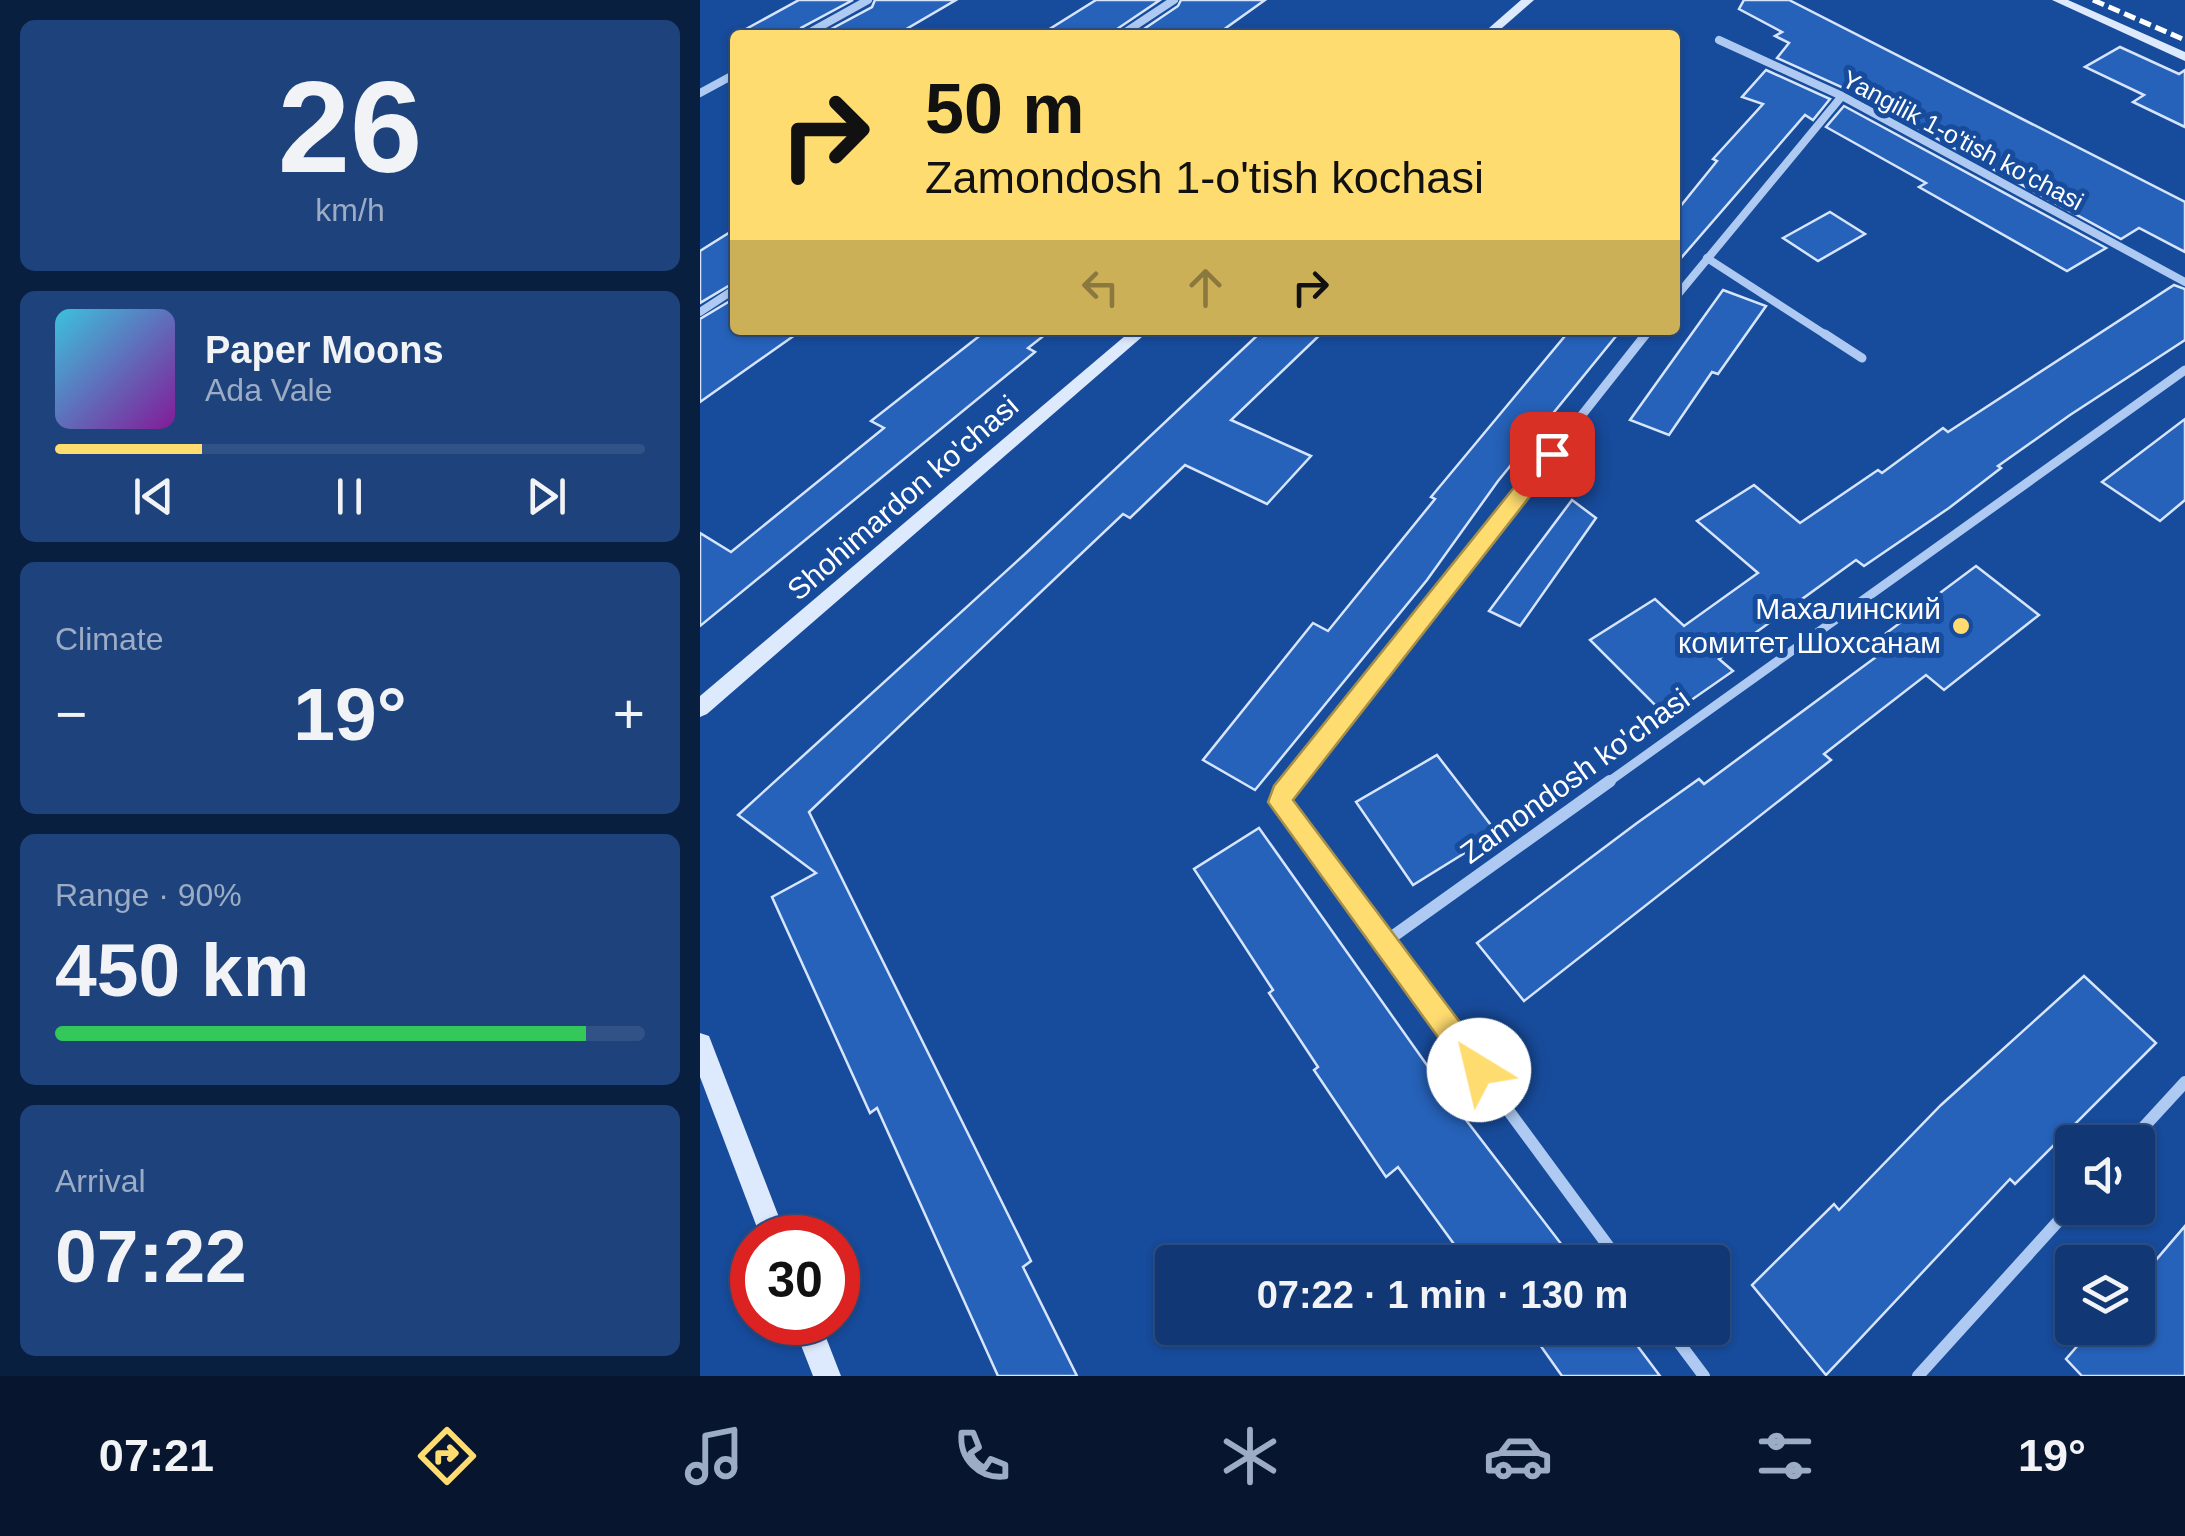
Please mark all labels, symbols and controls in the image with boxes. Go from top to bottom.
text: 26 [278,54,422,200]
street label: Yangilik 1-o'tish ko'chasi [1838,65,2088,215]
icon: right [760,70,890,200]
text: 50 m [925,70,1085,148]
text: Zamondosh 1-o'tish kochasi [925,152,1484,203]
text: km/h [315,192,385,228]
icon: left [1073,260,1128,315]
icon: ahead [1178,260,1233,315]
icon: right [1283,260,1338,315]
text: Paper Moons [205,329,444,371]
text: Ada Vale [205,372,333,408]
street label: Shohimardon ko'chasi [781,389,1025,607]
pin [1510,412,1595,497]
icon: arrive [1525,427,1580,482]
icon: previous [126,469,181,524]
icon: pause [322,469,377,524]
icon: next [519,469,574,524]
place label: Махалинский комитет Шохcанам [1678,592,1941,659]
marker: Махалинский комитет Шохcанам [1950,615,1972,637]
text: Climate [55,621,163,657]
text: 19° [293,672,407,756]
street label: Zamondosh ko'chasi [1454,682,1695,870]
text: − [55,683,87,745]
text: + [613,683,645,745]
text: Range · 90% [55,877,242,913]
text: 450 km [55,928,309,1012]
position arrow [1427,1018,1531,1122]
map controls [2055,1125,2155,1345]
button: sound [2055,1125,2155,1225]
text: Arrival [55,1163,146,1199]
text: 07:22 [55,1214,247,1298]
speed limit sign: 30 [730,1215,860,1345]
button: layers [2055,1245,2155,1345]
text: 07:22 · 1 min · 130 m [1257,1274,1628,1316]
icon: directions [412,1421,482,1491]
icon: music [679,1421,749,1491]
icon: phone [947,1421,1017,1491]
icon: climate [1215,1421,1285,1491]
icon: car [1483,1421,1553,1491]
icon: filters [1750,1421,1820,1491]
text: 07:21 [99,1430,214,1481]
text: 19° [2018,1430,2086,1481]

